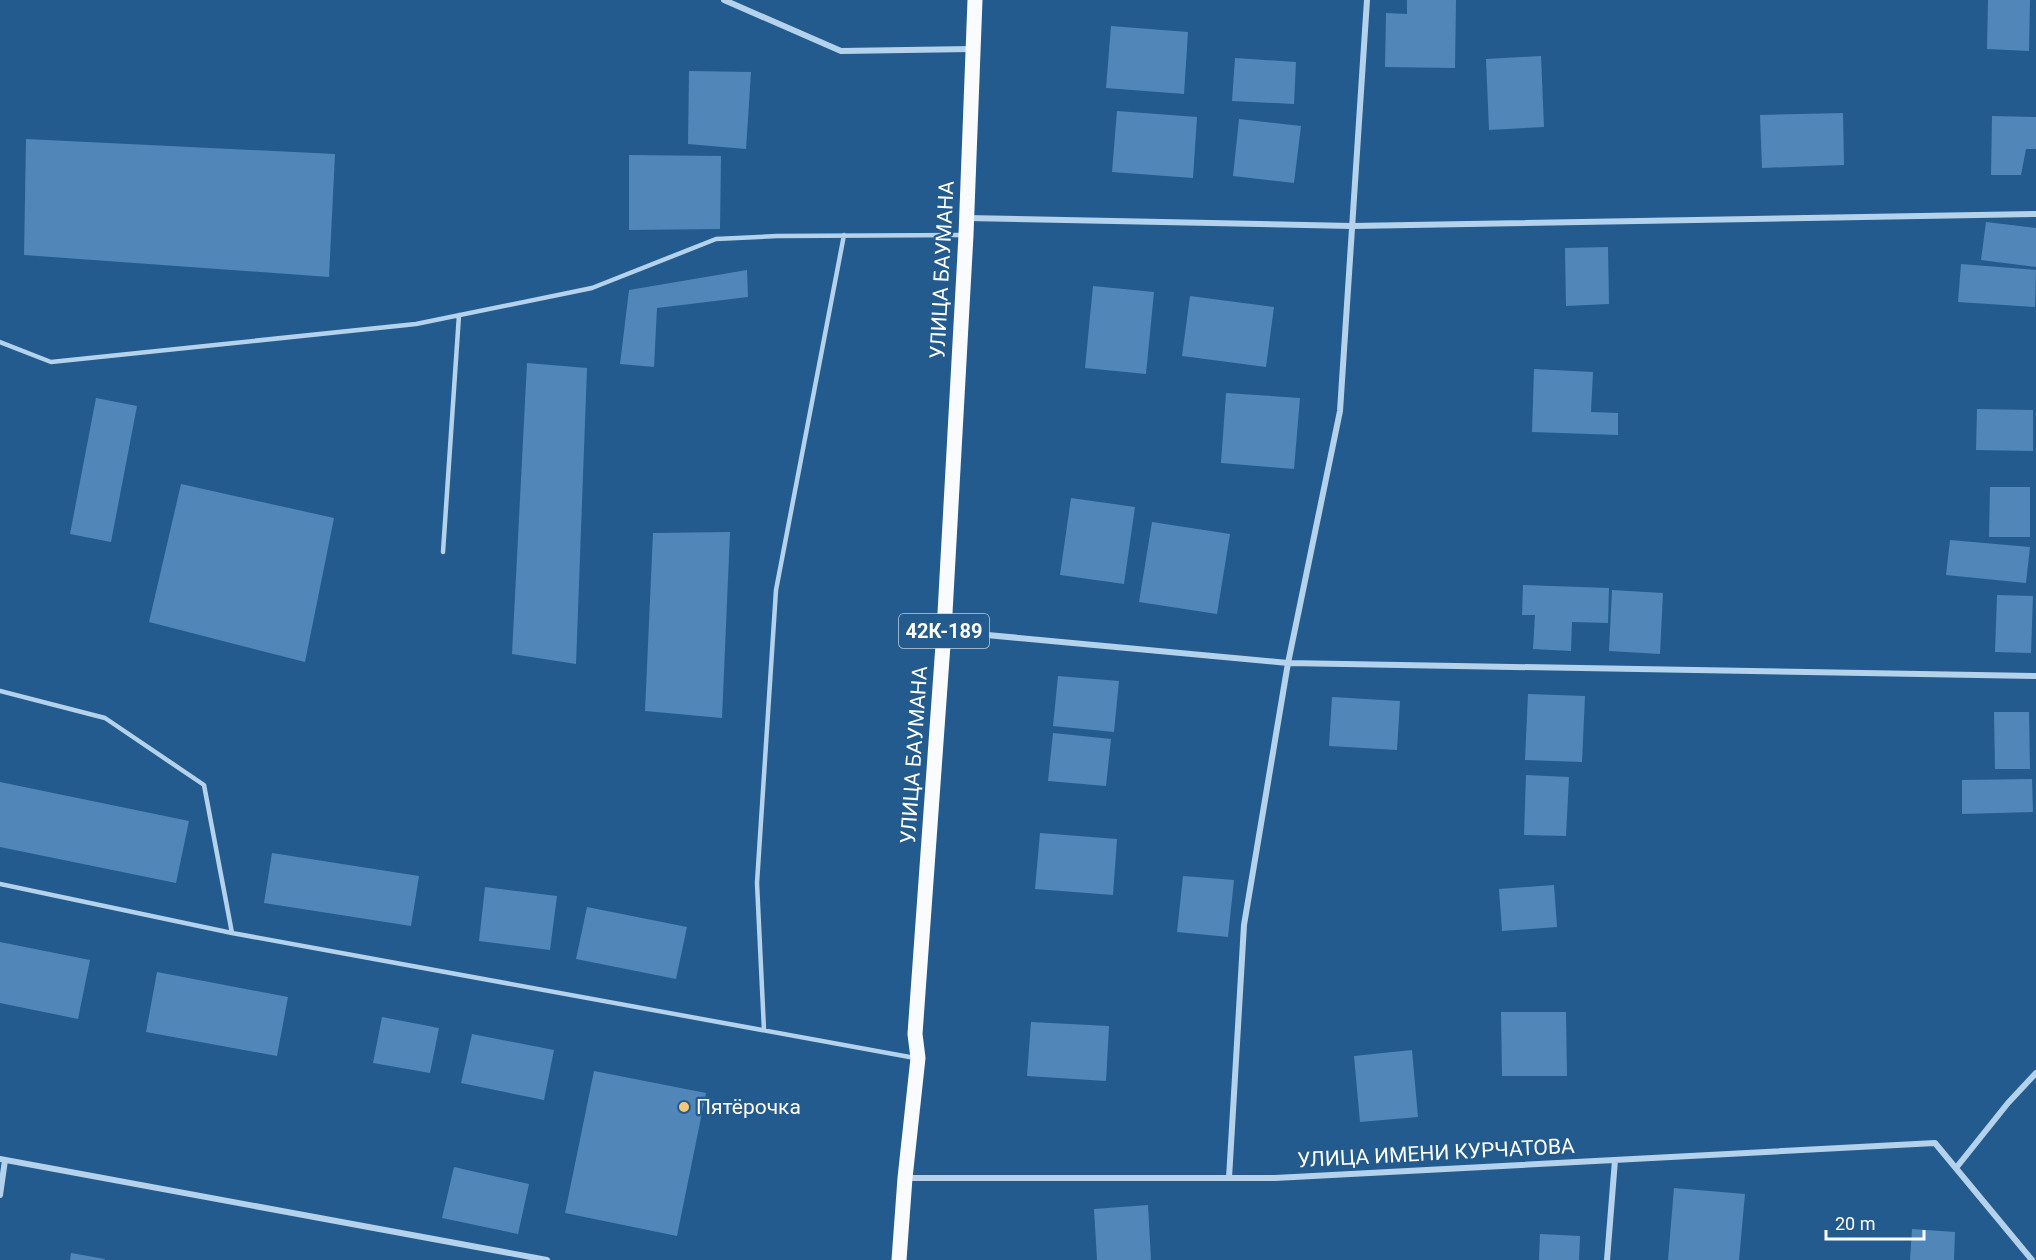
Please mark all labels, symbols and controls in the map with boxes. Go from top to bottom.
street label: УЛИЦА БАУМАНА [925,180,959,360]
road number: 42К-189 [899,614,989,648]
street label: УЛИЦА БАУМАНА [896,665,932,845]
place label: Пятёрочка [696,1095,801,1119]
marker: Пятёрочка [677,1100,691,1114]
street label: УЛИЦА ИМЕНИ КУРЧАТОВА [1297,1134,1576,1172]
scale bar [1826,1203,1924,1241]
text: 20 m [1835,1213,1875,1234]

